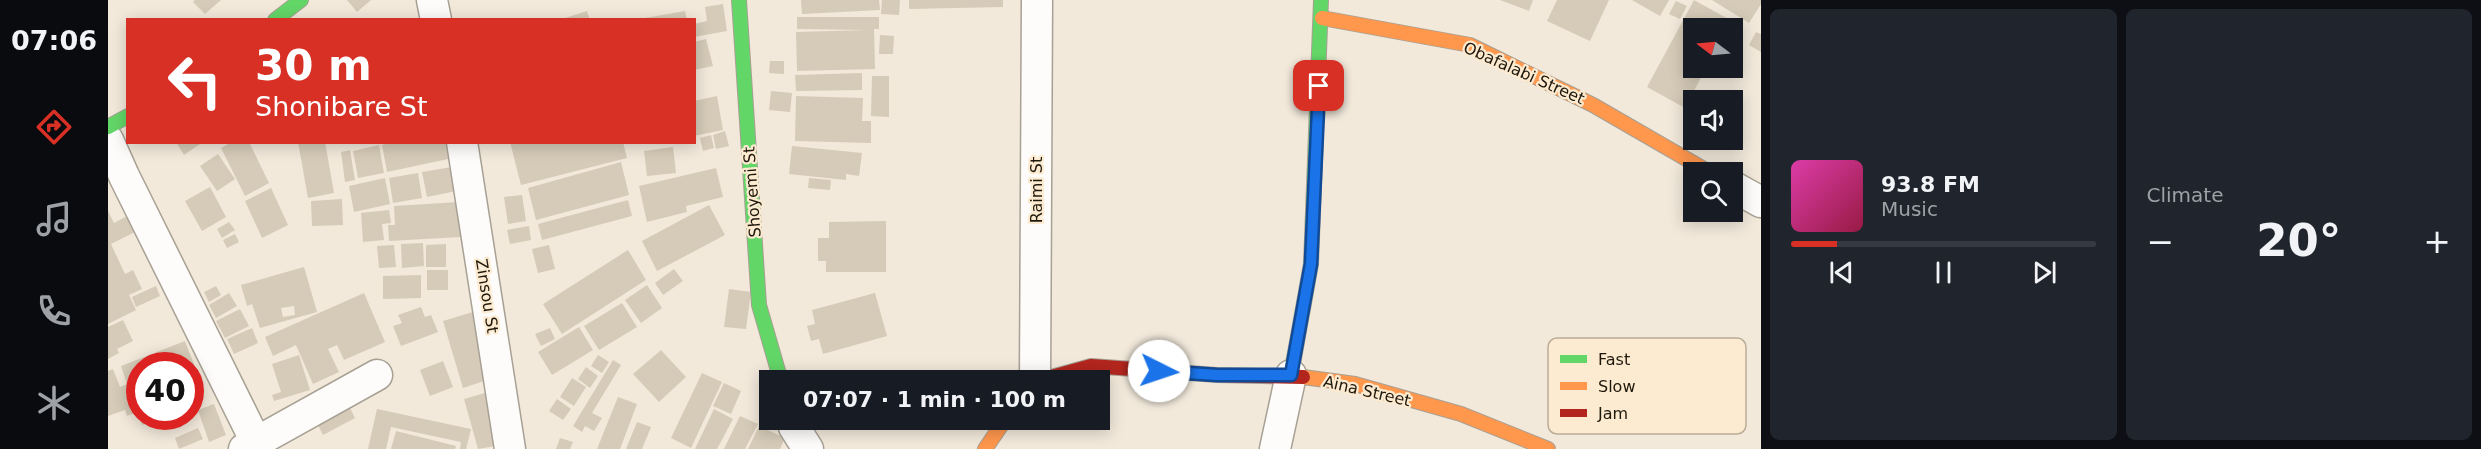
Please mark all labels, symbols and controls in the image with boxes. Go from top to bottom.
north arrow [1683,18,1743,78]
map controls [1683,18,1743,222]
text: 07:06 [11,25,97,56]
street label: Obafalabi Street [1461,38,1587,108]
text: 30 m [255,41,372,90]
icon: left [156,42,234,120]
pin [1293,60,1344,111]
icon: arrive [1302,69,1335,102]
button: sound [1683,90,1743,150]
text: Shonibare St [255,91,428,122]
icon: directions [33,106,75,148]
street label: Shoyemi St [739,146,765,238]
street label: Raimi St [1027,157,1046,223]
button: search [1683,162,1743,222]
text: 93.8 FM [1881,172,1980,197]
text: Climate [2147,183,2223,207]
text: Music [1881,197,1938,221]
icon: music [33,198,75,240]
text: 20° [2256,214,2341,267]
text: − [2147,222,2174,261]
text: + [2423,222,2451,261]
icon: previous [1825,256,1858,289]
icon: pause [1927,256,1960,289]
icon: next [2028,256,2061,289]
street label: Zinsou St [472,257,502,335]
icon: phone [33,290,75,332]
legend [1548,338,1746,434]
position arrow [1127,339,1191,403]
text: Fast [1598,350,1630,369]
speed limit sign: 40 [126,352,204,430]
street label: Aina Street [1321,372,1413,410]
text: Slow [1598,377,1635,396]
icon: climate [33,382,75,424]
text: 07:07 · 1 min · 100 m [803,387,1066,412]
text: Jam [1597,404,1628,423]

